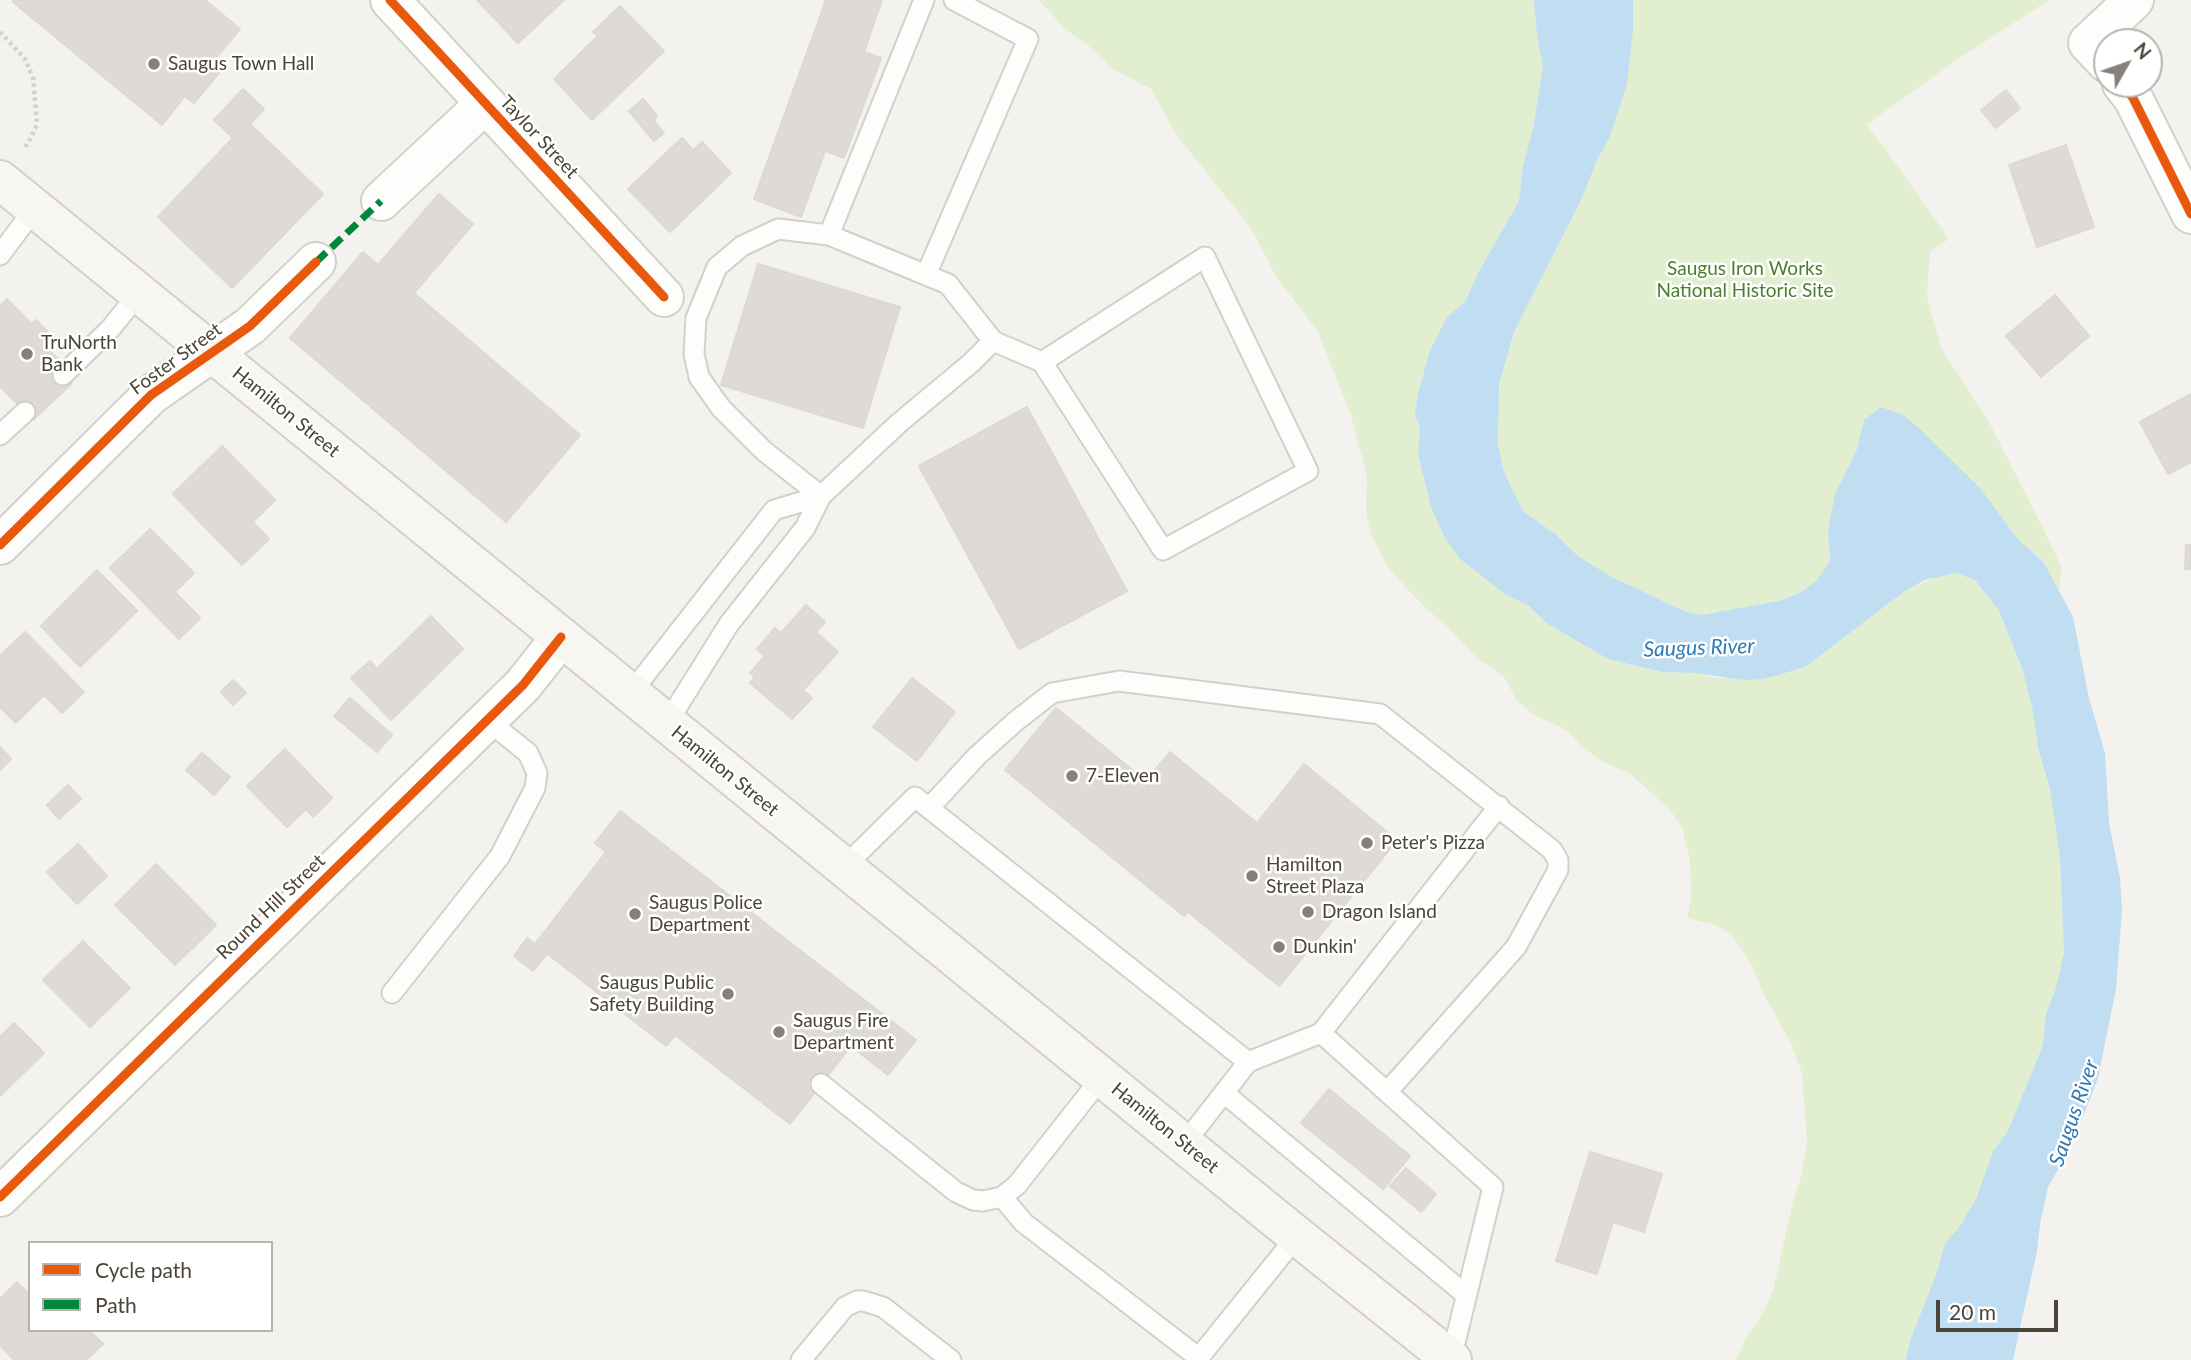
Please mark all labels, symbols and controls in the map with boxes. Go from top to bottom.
north arrow [2093,28,2163,98]
text: N [2129,37,2156,63]
place label: Saugus Town Hall [168,53,314,75]
marker: Saugus Town Hall [146,56,162,72]
street label: Taylor Street [495,91,583,183]
park label: Saugus Iron Works National Historic Site [1656,258,1834,302]
street label: Foster Street [126,318,226,400]
place label: TruNorth Bank [41,332,117,376]
marker: TruNorth Bank [19,346,35,362]
street label: Hamilton Street [228,362,344,462]
water label: Saugus River [1643,633,1755,663]
street label: Hamilton Street [667,721,783,821]
place label: 7-Eleven [1086,765,1159,787]
marker: 7-Eleven [1064,768,1080,784]
place label: Peter's Pizza [1381,832,1485,854]
marker: Peter's Pizza [1359,835,1375,851]
street label: Round Hill Street [212,850,330,964]
place label: Hamilton Street Plaza [1266,854,1364,898]
marker: Hamilton Street Plaza [1244,868,1260,884]
place label: Saugus Police Department [649,892,762,936]
place label: Dragon Island [1322,901,1437,923]
marker: Dragon Island [1300,904,1316,920]
marker: Saugus Police Department [627,906,643,922]
place label: Dunkin' [1293,936,1357,958]
marker: Dunkin' [1271,939,1287,955]
place label: Saugus Public Safety Building [589,972,714,1016]
marker: Saugus Public Safety Building [720,986,736,1002]
place label: Saugus Fire Department [793,1010,894,1054]
marker: Saugus Fire Department [771,1024,787,1040]
water label: Saugus River [2044,1056,2104,1170]
street label: Hamilton Street [1107,1078,1223,1178]
legend [28,1241,273,1332]
text: Cycle path [95,1257,192,1282]
scale bar [1939,1286,2062,1330]
text: Path [95,1292,137,1317]
text: 20 m [1949,1299,1996,1324]

